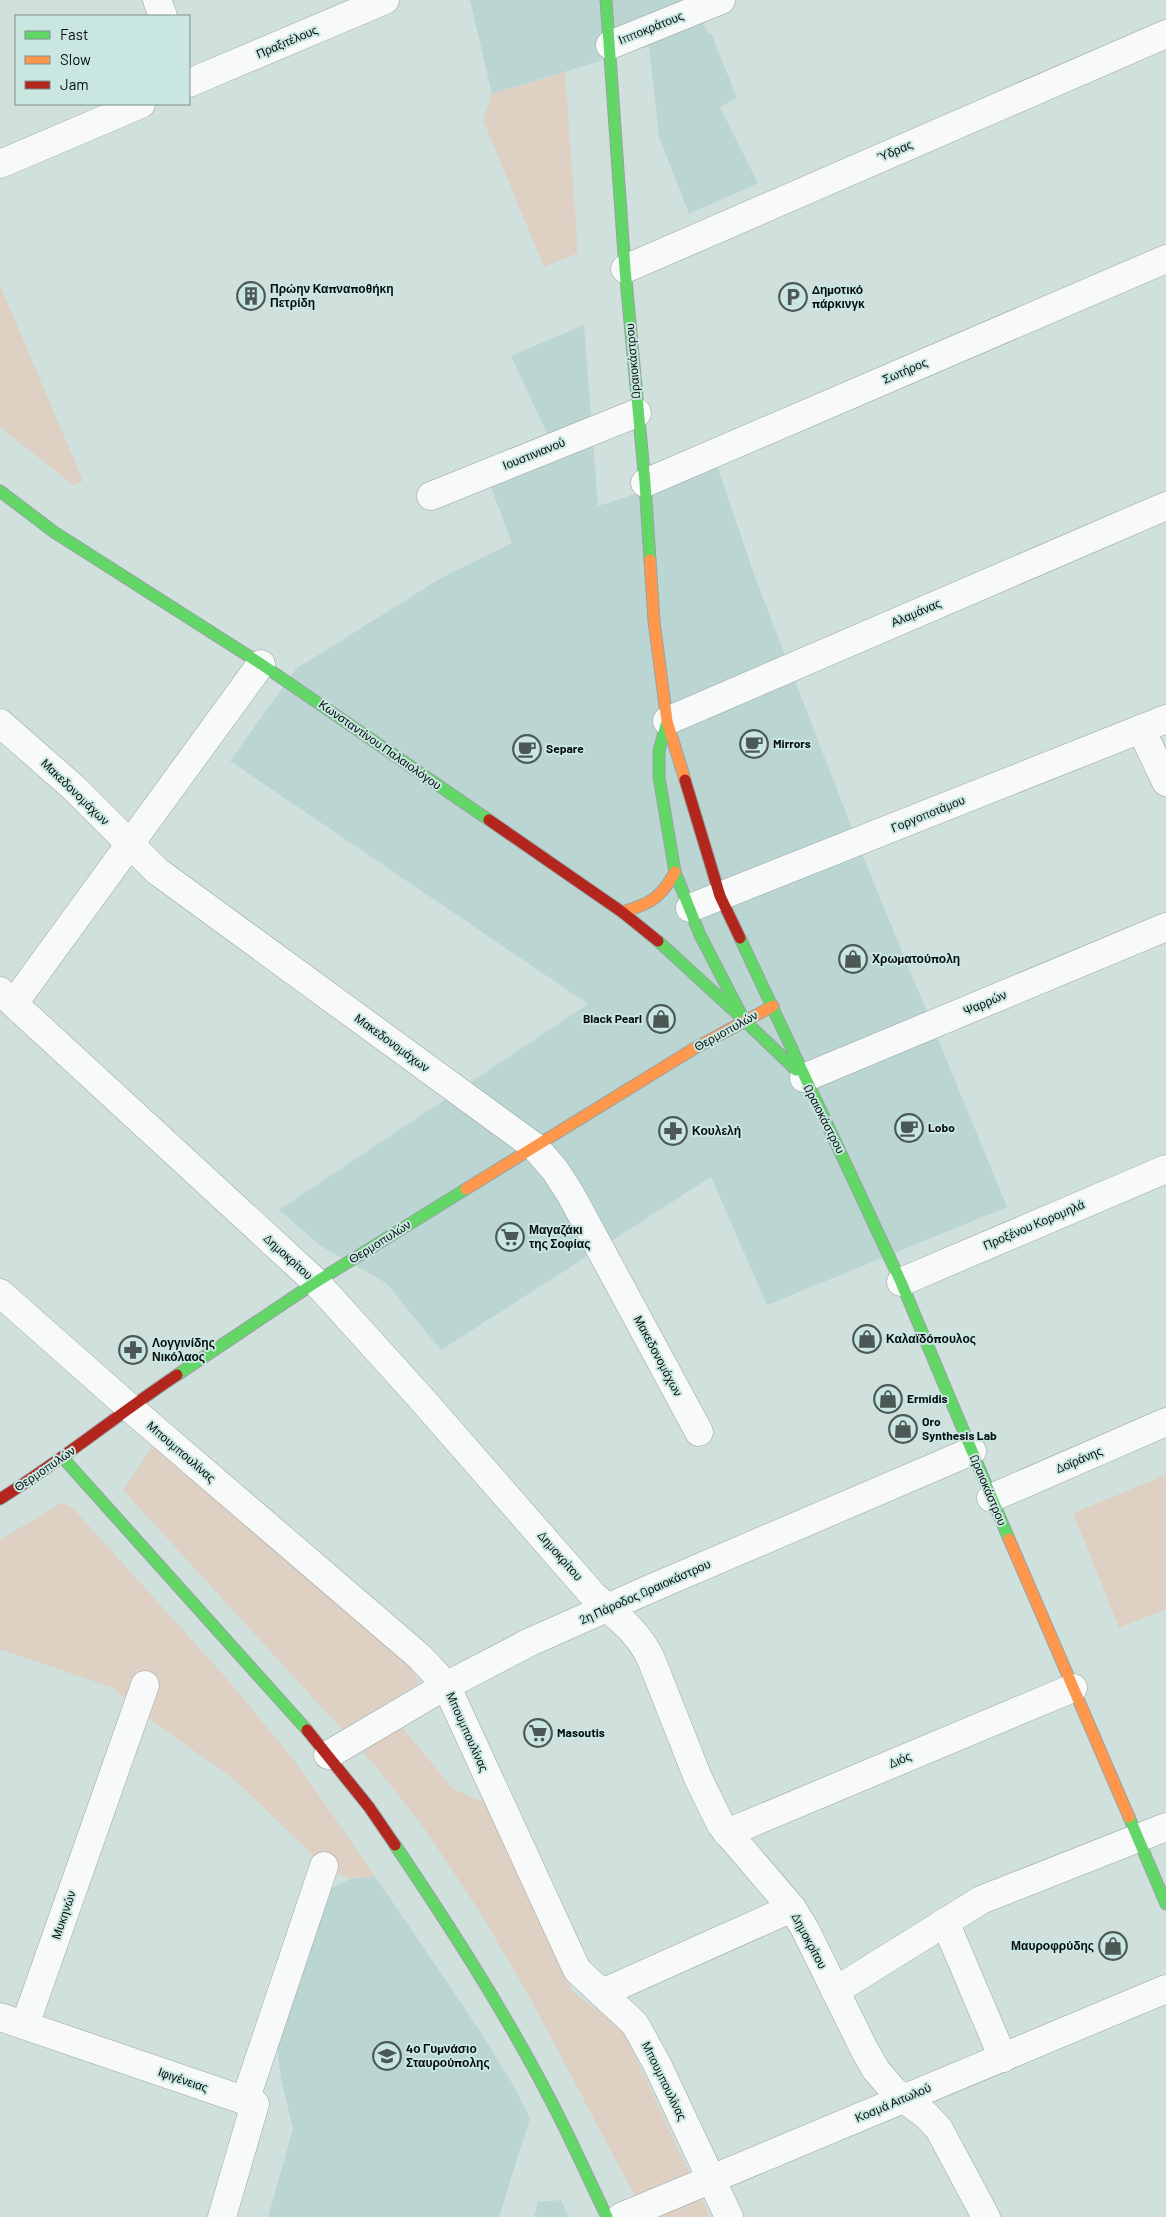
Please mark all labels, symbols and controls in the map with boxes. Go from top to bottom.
street label: Ιπποκράτους [616,8,686,47]
legend [15,15,190,105]
street label: Πραξιτέλους [254,22,320,61]
text: Fast [60,25,88,43]
text: Slow [60,50,91,68]
text: Jam [60,75,89,93]
street label: Ύδρας [875,136,915,165]
building icon: Πρώην Καπναποθήκη Πετρίδη [236,281,266,311]
place label: Πρώην Καπναποθήκη Πετρίδη [270,281,394,310]
parking icon: Δημοτικό πάρκινγκ [778,282,808,312]
place label: Δημοτικό πάρκινγκ [812,282,865,311]
street label: Ωραιοκάστρου [622,323,643,399]
street label: Σωτήρος [880,354,930,387]
street label: Ιουστινιανού [500,434,567,472]
street label: Αλαμάνας [888,595,943,630]
street label: Κωνσταντίνου Παλαιολόγου [316,696,445,793]
cafe icon: Mirrors [739,729,769,759]
cafe icon: Separe [512,734,542,764]
place label: Mirrors [773,736,811,750]
place label: Separe [546,741,584,755]
street label: Μακεδονομάχων [38,755,113,828]
street label: Γοργοποτάμου [889,792,967,835]
shop icon: Χρωματούπολη [838,944,868,974]
place label: Χρωματούπολη [872,951,960,966]
street label: Ψαρρών [961,987,1009,1018]
shop icon: Black Pearl [646,1004,676,1034]
street label: Θερμοπυλών [691,1007,760,1054]
street label: Μακεδονομάχων [352,1010,433,1075]
place label: Black Pearl [583,1011,642,1025]
street label: Ωραιοκάστρου [801,1082,848,1156]
cafe icon: Lobo [894,1113,924,1143]
pharmacy icon: Κουλελή [658,1116,688,1146]
place label: Lobo [928,1120,955,1134]
place label: Κουλελή [692,1123,741,1138]
street label: Προξένου Κορομηλά [981,1196,1087,1253]
street label: Θερμοπυλών [346,1217,413,1267]
supermarket icon: Μαγαζάκι της Σοφίας [495,1222,525,1252]
place label: Μαγαζάκι της Σοφίας [529,1222,590,1251]
street label: Δημοκρίτου [261,1231,316,1283]
street label: Μακεδονομάχων [631,1313,686,1399]
shop icon: Καλαϊδόπουλος [852,1324,882,1354]
place label: Καλαϊδόπουλος [886,1331,976,1346]
pharmacy icon: Λογγινίδης Νικόλαος [118,1335,148,1365]
place label: Λογγινίδης Νικόλαος [152,1335,215,1364]
shop icon: Ermidis [873,1384,903,1414]
place label: Ermidis [907,1391,948,1405]
shop icon: Oro Synthesis Lab [888,1414,918,1444]
place label: Oro Synthesis Lab [922,1414,997,1442]
street label: Μπουμπουλίνας [144,1418,219,1486]
street label: Θερμοπυλών [11,1443,78,1494]
street label: Δοϊράνης [1053,1443,1105,1476]
street label: Ωραιοκάστρου [967,1452,1010,1528]
street label: Δημοκρίτου [535,1528,586,1584]
street label: 2η Πάροδος Ωραιοκάστρου [577,1556,713,1627]
street label: Μπουμπουλίνας [443,1689,492,1774]
supermarket icon: Masoutis [523,1718,553,1748]
place label: Masoutis [557,1725,605,1739]
street label: Διός [886,1748,913,1771]
street label: Μυκηνών [48,1888,79,1941]
street label: Δημοκρίτου [789,1910,830,1971]
shop icon: Μαυροφρύδης [1098,1931,1128,1961]
place label: Μαυροφρύδης [1011,1938,1094,1953]
street label: Μπουμπουλίνας [639,2039,690,2123]
school or university icon: 4ο Γυμνάσιο Σταυρούπολης [372,2041,402,2071]
place label: 4ο Γυμνάσιο Σταυρούπολης [406,2041,490,2070]
street label: Ιφιγένειας [156,2064,210,2095]
street label: Κοσμά Αιτωλού [852,2080,933,2124]

